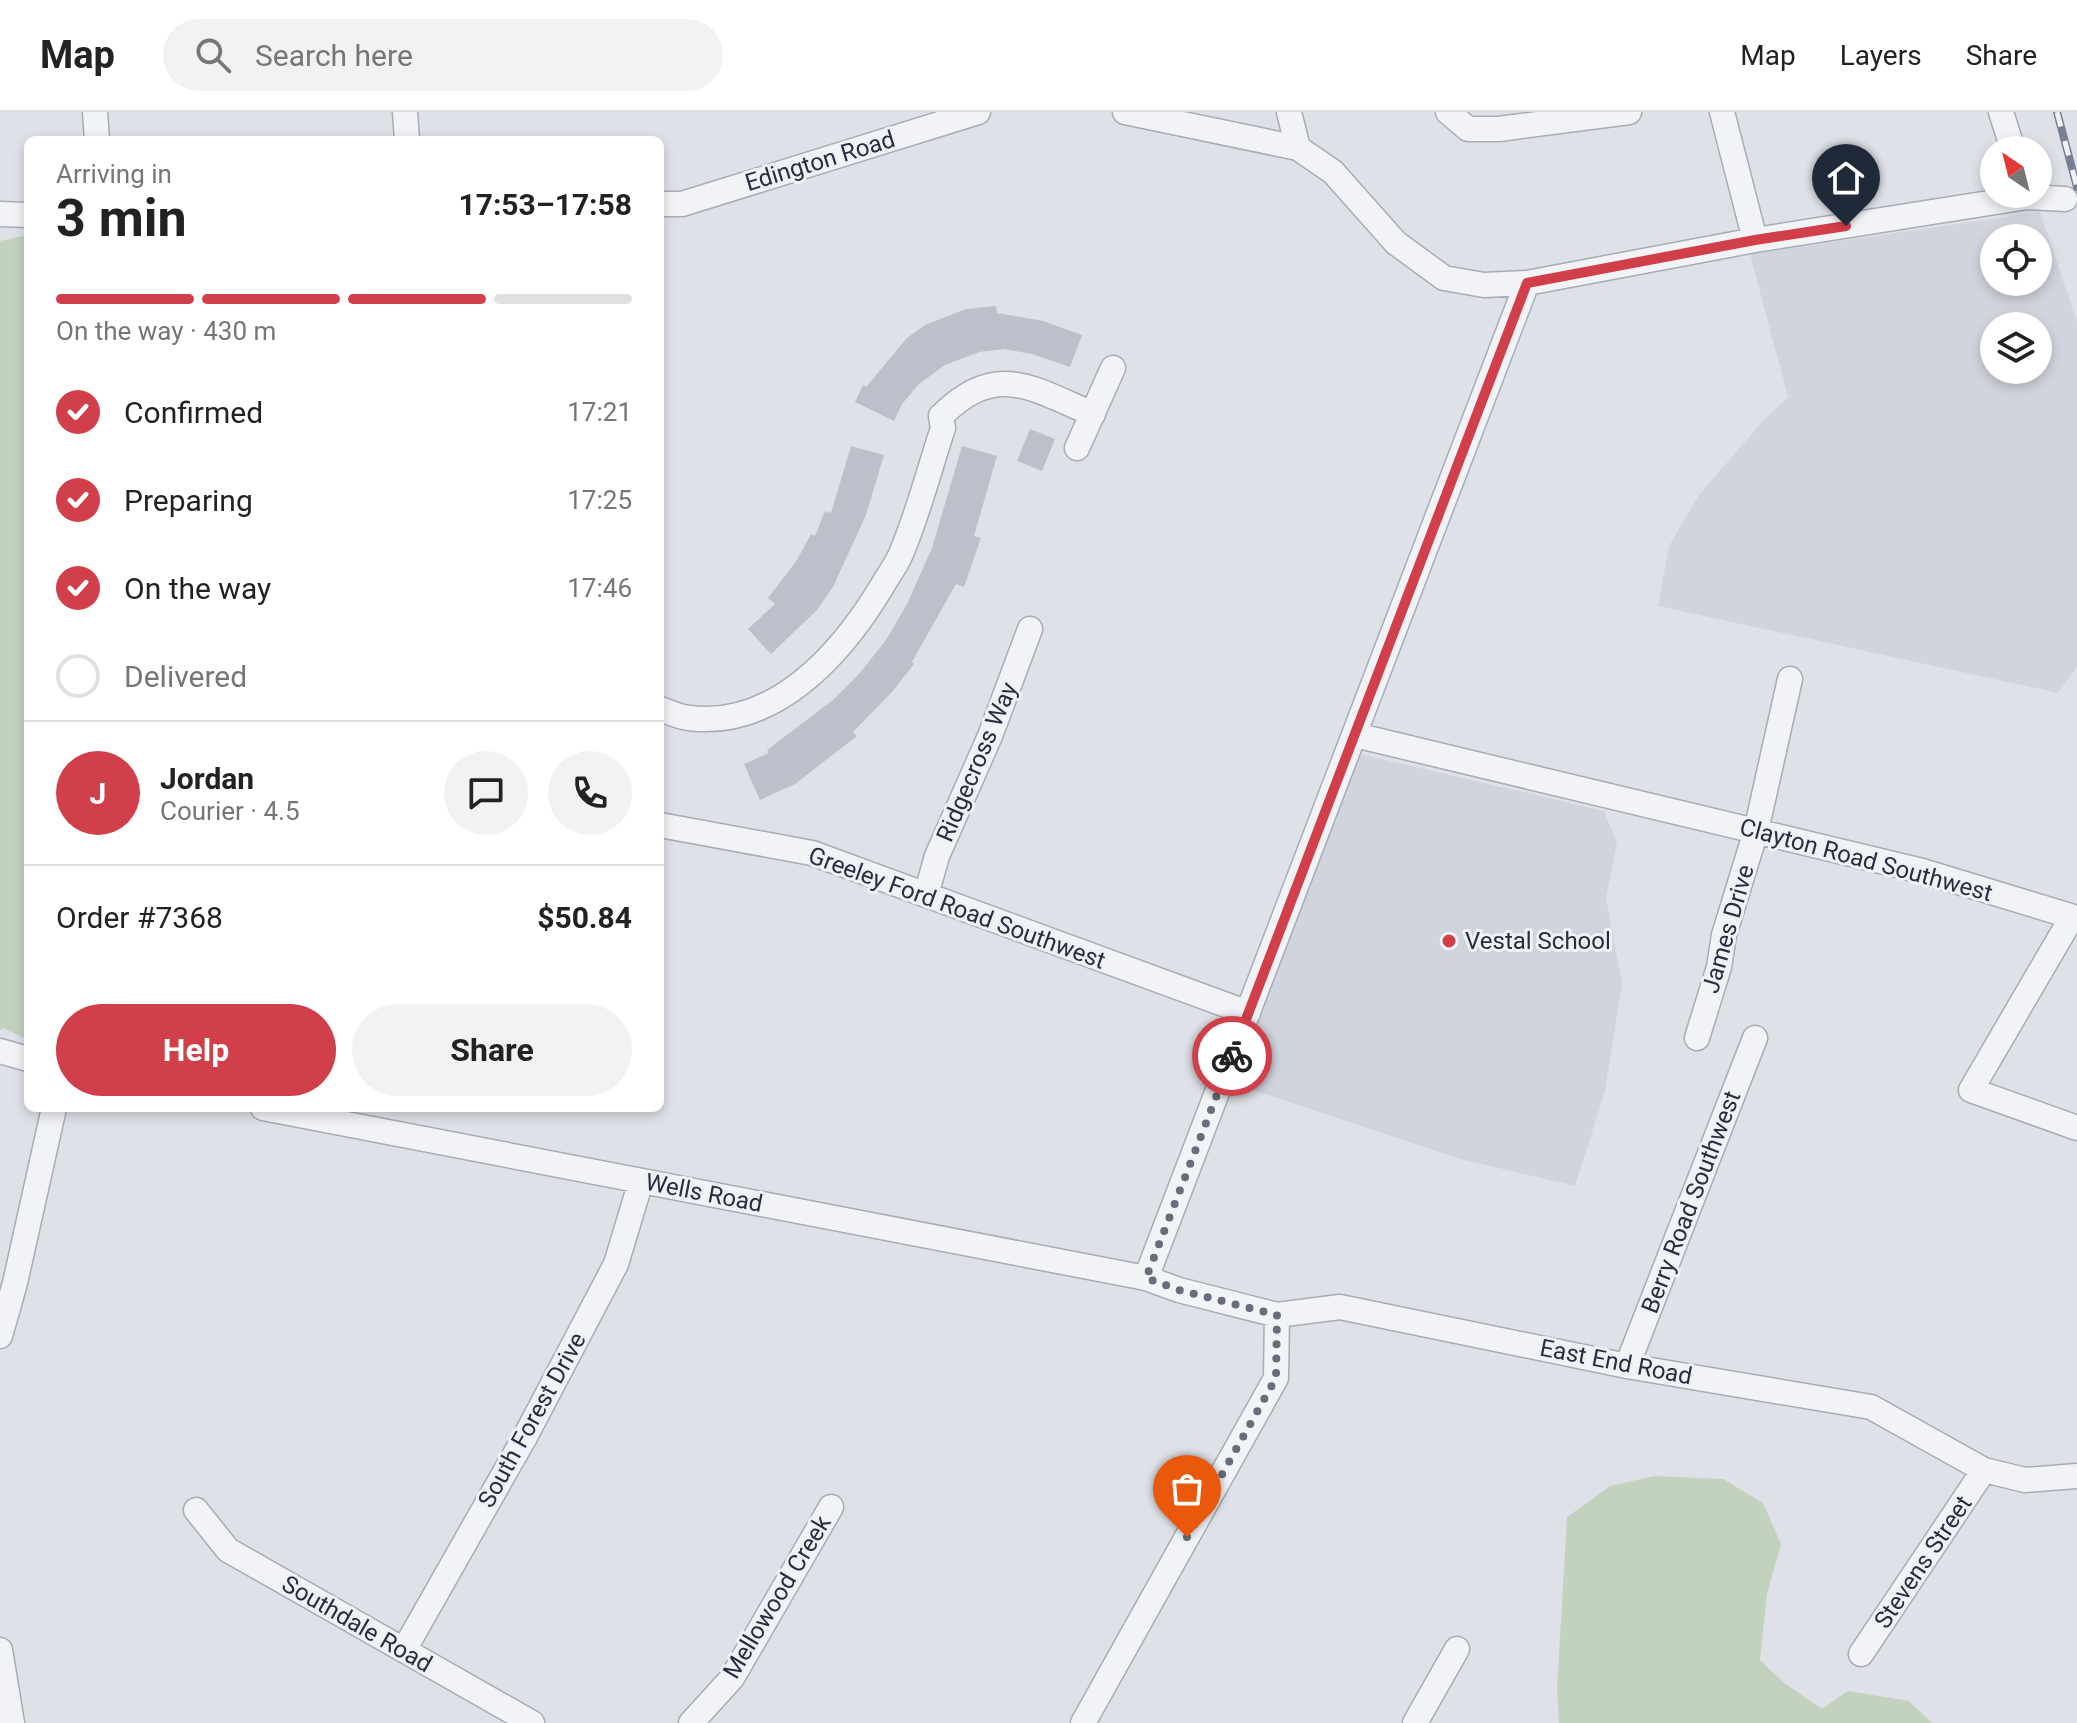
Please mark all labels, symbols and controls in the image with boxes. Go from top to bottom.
search box [163,19,723,91]
text: Map [40,33,115,77]
icon: search [191,33,235,77]
text: Search here [255,38,413,73]
text: Map [1740,39,1796,72]
text: Layers [1840,39,1922,72]
text: Share [1966,39,2037,72]
street label: Edington Road [742,125,898,197]
north arrow [1980,136,2052,208]
map controls [1980,136,2052,384]
pin [1812,144,1880,226]
icon: home [1824,156,1868,200]
text: Arriving in [56,159,172,189]
text: 17:53–17:58 [458,187,632,222]
text: 3 min [56,188,187,249]
button: locate [1980,224,2052,296]
button: layers [1980,312,2052,384]
text: On the way · 430 m [56,316,276,346]
icon: check [56,390,100,434]
text: Confirmed [124,395,263,430]
text: 17:21 [567,397,632,427]
icon: check [56,478,100,522]
text: Preparing [124,483,253,518]
text: 17:25 [567,485,632,515]
icon: check [56,566,100,610]
text: On the way [124,571,271,606]
text: 17:46 [567,573,632,603]
text: Delivered [124,659,247,694]
street label: Ridgecross Way [931,678,1023,846]
button: chat [444,751,528,835]
button: phone [548,751,632,835]
text: Jordan [160,761,254,796]
text: J [90,776,106,811]
text: Courier · 4.5 [160,796,300,826]
street label: Clayton Road Southwest [1737,813,1996,907]
street label: Greeley Ford Road Southwest [805,841,1109,975]
street label: James Drive [1696,862,1760,996]
text: Order #7368 [56,900,223,935]
text: $50.84 [537,900,632,935]
place label: Vestal School [1465,927,1611,955]
marker: Vestal School [1440,932,1458,950]
button: Help [56,1004,336,1096]
button: Share [352,1004,632,1096]
courier [1192,1016,1272,1096]
icon: bike [1210,1034,1254,1078]
street label: Berry Road Southwest [1636,1087,1746,1317]
street label: Wells Road [643,1168,765,1218]
street label: South Forest Drive [472,1328,592,1512]
street label: East End Road [1538,1334,1694,1390]
pin [1153,1455,1221,1537]
icon: bag [1165,1467,1209,1511]
street label: Stevens Street [1868,1490,1978,1634]
street label: Mellowood Creek [717,1510,837,1684]
street label: Southdale Road [277,1570,437,1678]

